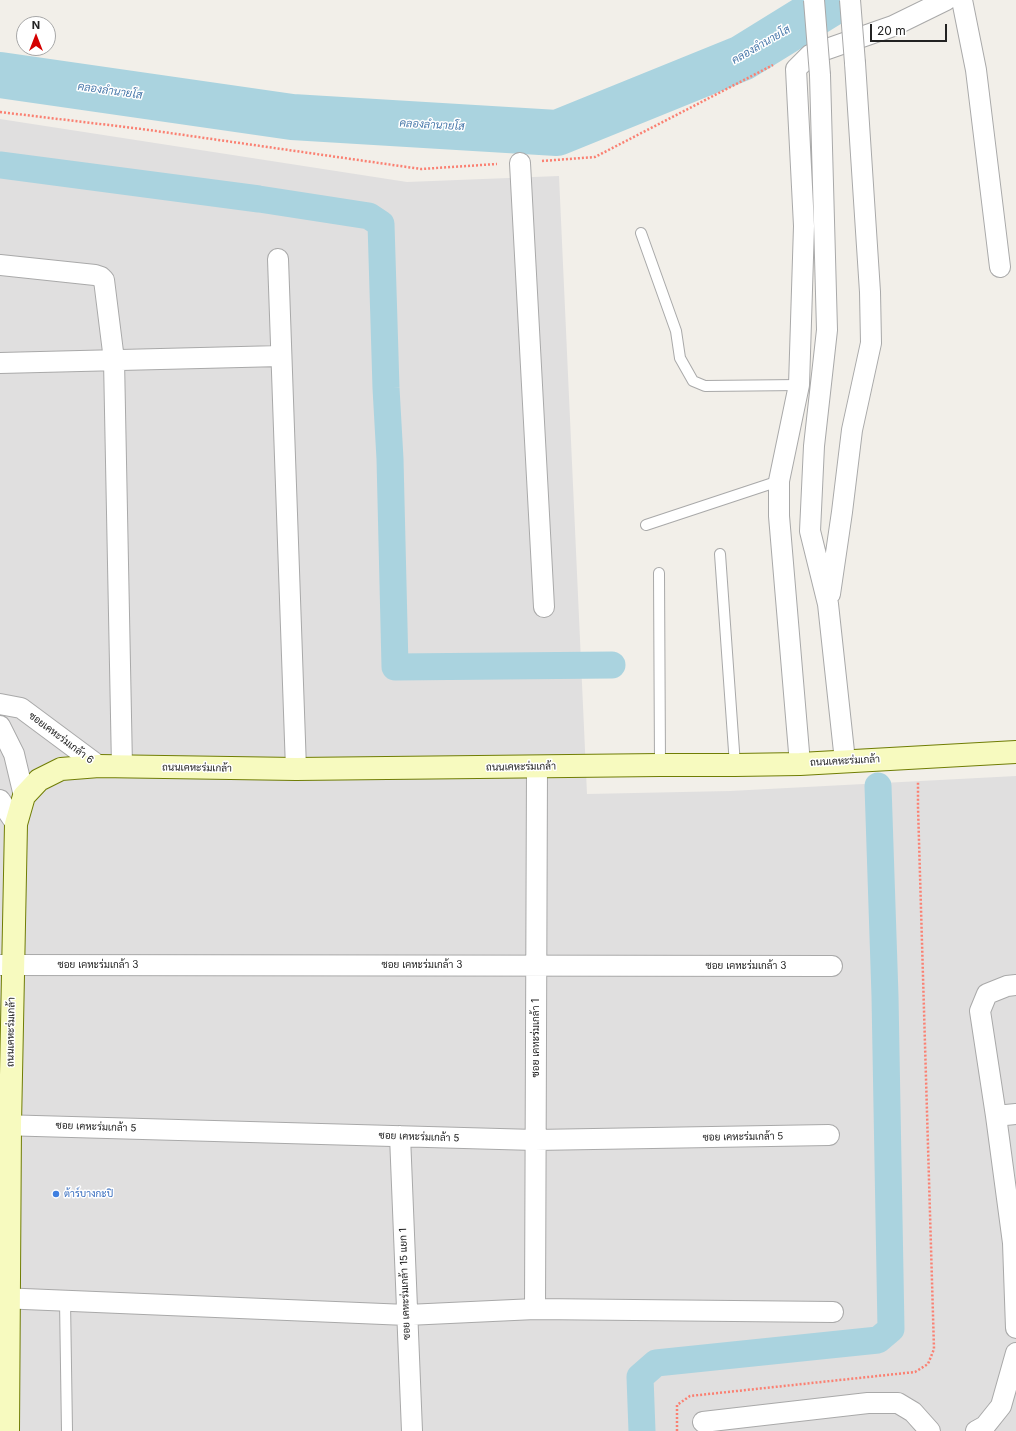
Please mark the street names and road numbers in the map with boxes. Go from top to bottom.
street label: ซอยเคหะร่มเกล้า 6 [26,710,96,766]
street label: ถนนเคหะร่มเกล้า [810,753,880,769]
street label: ถนนเคหะร่มเกล้า [486,760,556,774]
street label: ถนนเคหะร่มเกล้า [162,761,232,775]
street label: ซอย เคหะร่มเกล้า 3 [58,959,138,971]
street label: ซอย เคหะร่มเกล้า 3 [382,959,462,971]
street label: ซอย เคหะร่มเกล้า 3 [706,960,786,972]
street label: ถนนเคหะร่มเกล้า [4,997,18,1067]
street label: ซอย เคหะร่มเกล้า 1 [530,999,542,1077]
street label: ซอย เคหะร่มเกล้า 5 [55,1120,137,1134]
street label: ซอย เคหะร่มเกล้า 5 [378,1130,460,1144]
street label: ซอย เคหะร่มเกล้า 5 [703,1130,783,1144]
street label: ซอย เคหะร่มเกล้า 15 แยก 1 [397,1228,413,1340]

